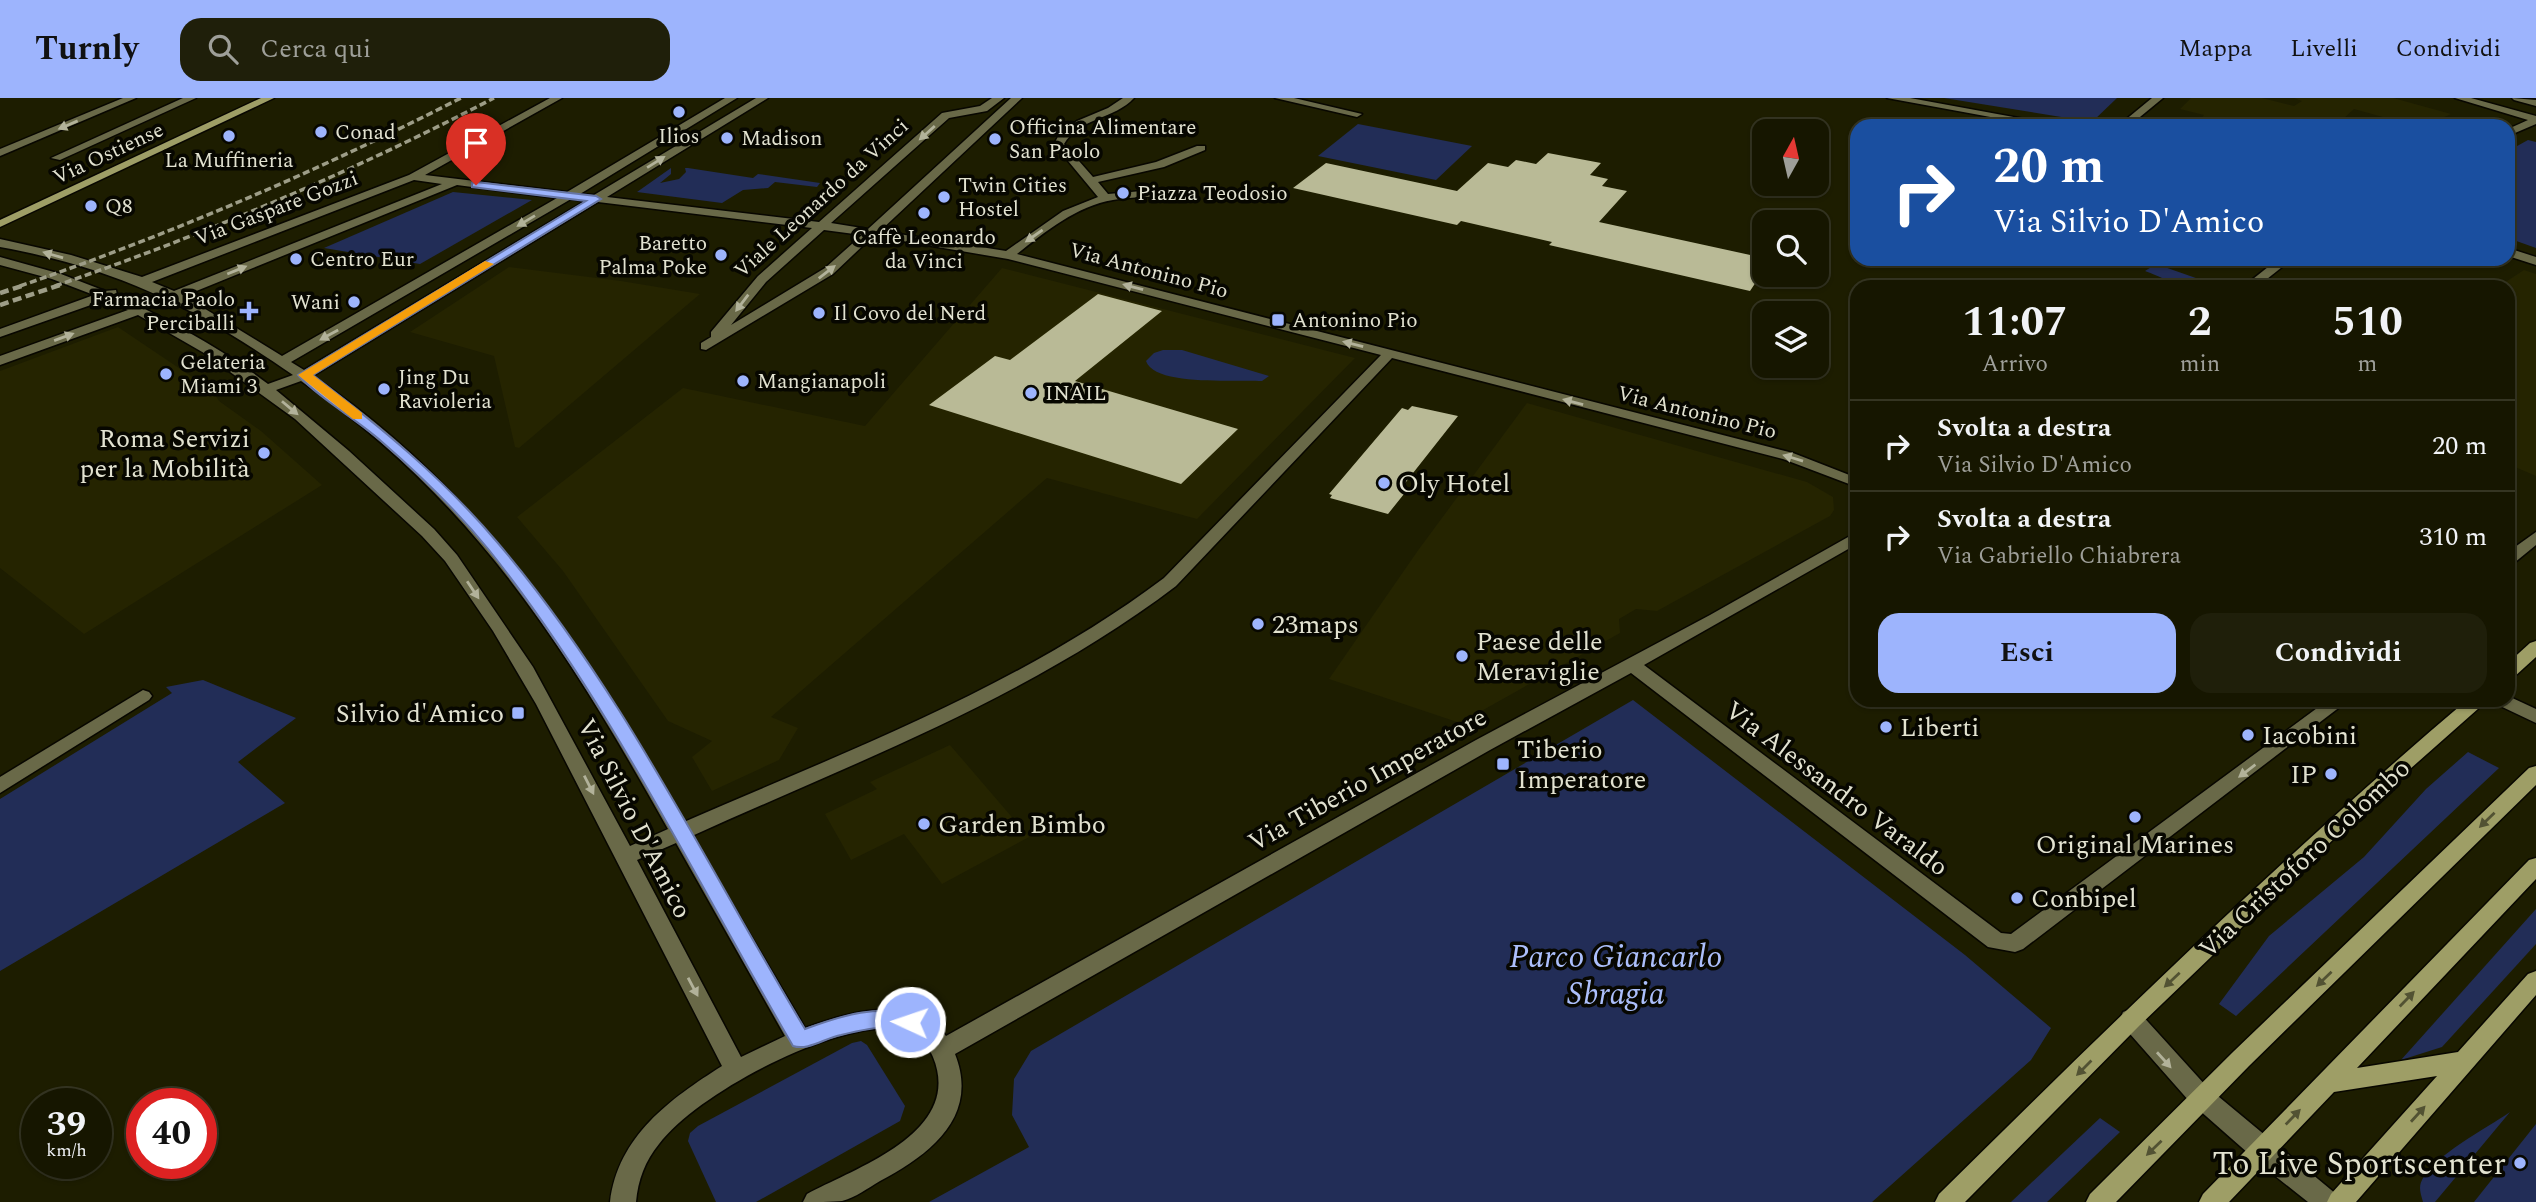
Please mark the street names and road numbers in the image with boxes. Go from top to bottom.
street label: Viale Leonardo da Vinci [727,111,916,286]
street label: Via Ostiense [48,114,169,194]
street label: Via Gaspare Gozzi [190,163,363,255]
street label: Via Antonino Pio [1066,234,1232,308]
street label: Via Antonino Pio [1614,378,1780,448]
street label: Via Alessandro Varaldo [1716,691,1957,886]
street label: Via Tiberio Imperatore [1241,697,1494,862]
street label: Via Silvio D'Amico [566,711,702,926]
street label: Via Cristoforo Colombo [2190,750,2420,968]

